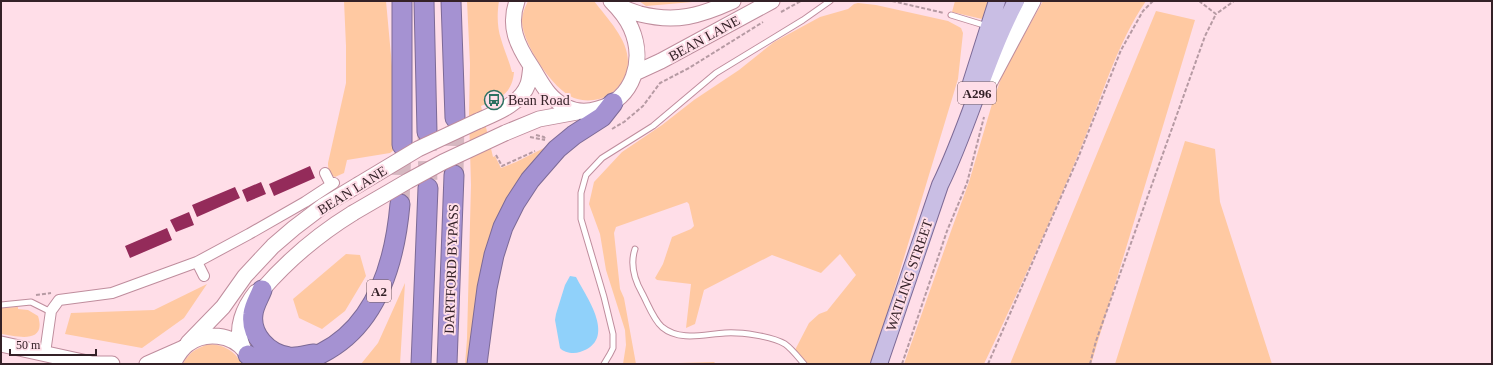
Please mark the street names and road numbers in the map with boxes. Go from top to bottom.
street label: BEAN LANE [666,13,742,64]
road number: A296 [958,82,996,104]
street label: BEAN LANE [315,163,390,218]
street label: DARTFORD BYPASS [442,204,461,334]
street label: WATLING STREET [883,217,936,333]
road number: A2 [367,280,391,302]

